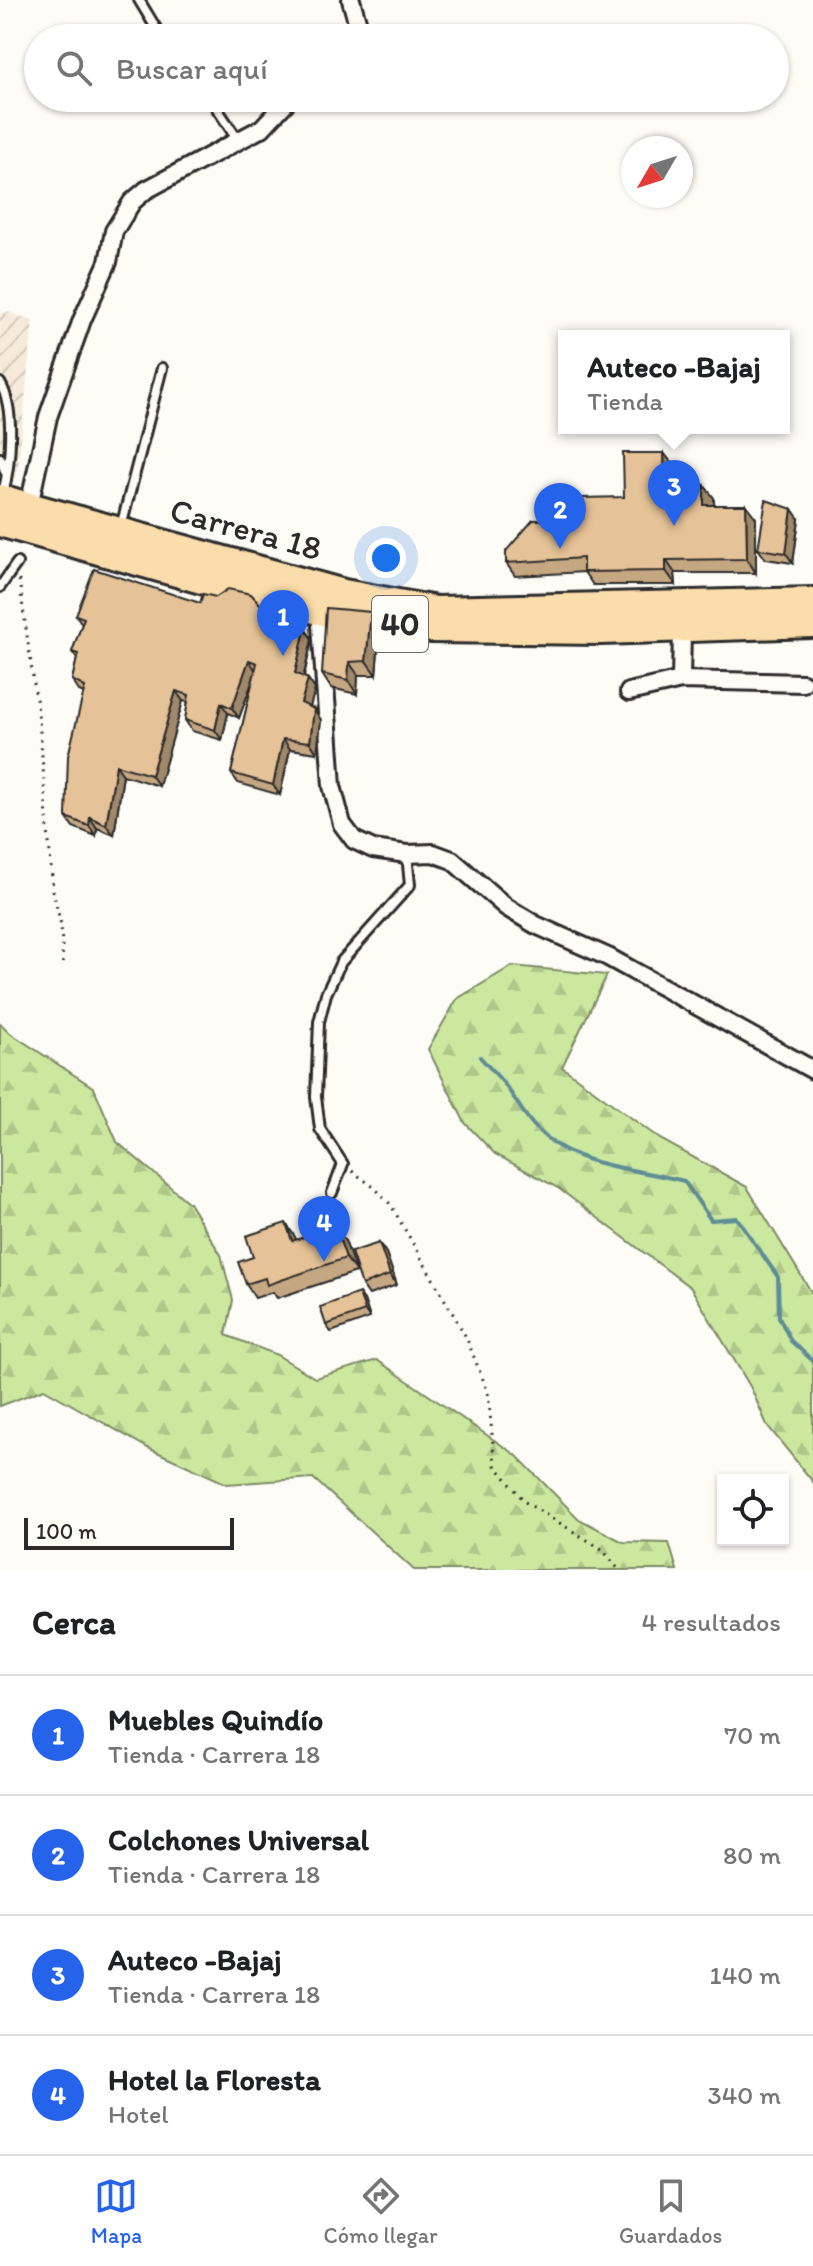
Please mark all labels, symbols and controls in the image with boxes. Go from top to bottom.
search box [24,24,789,112]
icon: search [52,46,96,90]
text: Buscar aquí [116,50,268,87]
north arrow [621,136,693,208]
popup [558,330,790,434]
text: Auteco -Bajaj [587,348,761,385]
text: Tienda [587,385,663,417]
pin: 3 [648,460,700,526]
pin: 2 [534,483,586,549]
street label: Carrera 18 [166,489,326,569]
your location [366,538,406,578]
pin: 1 [257,590,309,656]
road number: 40 [372,596,428,652]
pin: 4 [298,1196,350,1262]
map controls [717,1474,789,1546]
button: locate [717,1474,789,1546]
scale bar [24,1514,234,1550]
text: 100 m [36,1518,97,1545]
text: Cerca [32,1602,116,1643]
text: 4 resultados [641,1606,781,1638]
text: Muebles Quindío [108,1701,323,1738]
text: 1 [52,1719,64,1751]
text: 70 m [724,1719,781,1751]
text: Tienda · Carrera 18 [108,1738,320,1770]
text: Colchones Universal [108,1821,369,1858]
text: 2 [51,1839,65,1871]
text: 80 m [723,1839,781,1871]
text: Tienda · Carrera 18 [108,1858,320,1890]
text: Auteco -Bajaj [108,1941,281,1978]
text: 3 [51,1959,65,1991]
text: 140 m [710,1959,781,1991]
text: Tienda · Carrera 18 [108,1978,320,2010]
text: Hotel la Floresta [108,2061,321,2098]
text: 4 [50,2079,66,2111]
text: 340 m [707,2079,781,2111]
text: Hotel [108,2098,169,2130]
tab: Mapa [91,2174,142,2249]
tab: Cómo llegar [324,2174,438,2249]
tab: Guardados [619,2174,722,2249]

